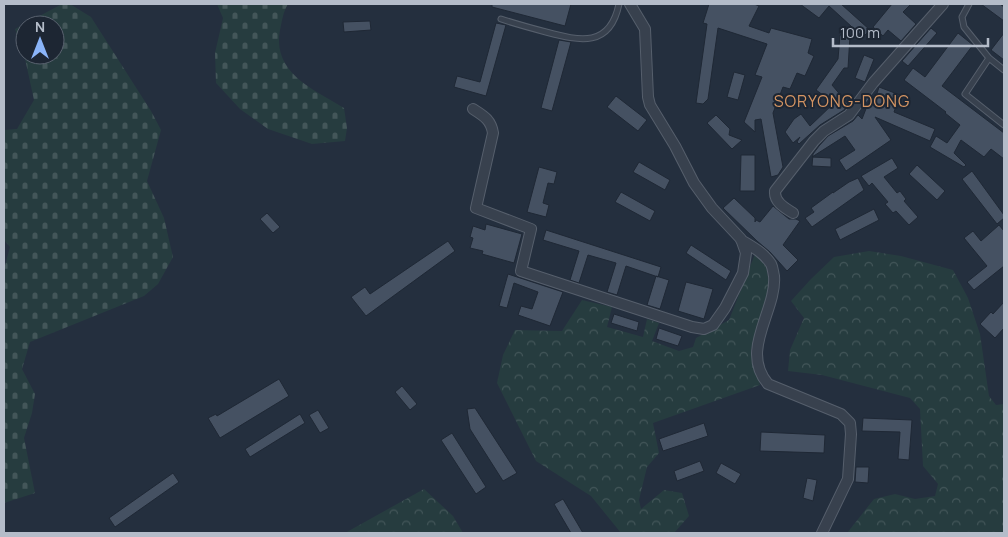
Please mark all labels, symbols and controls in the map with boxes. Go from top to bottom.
north arrow [15,15,65,65]
scale bar [833,15,988,47]
text: N [35,17,45,36]
text: 100 m [840,22,880,43]
district label: SORYONG-DONG [774,90,910,112]

